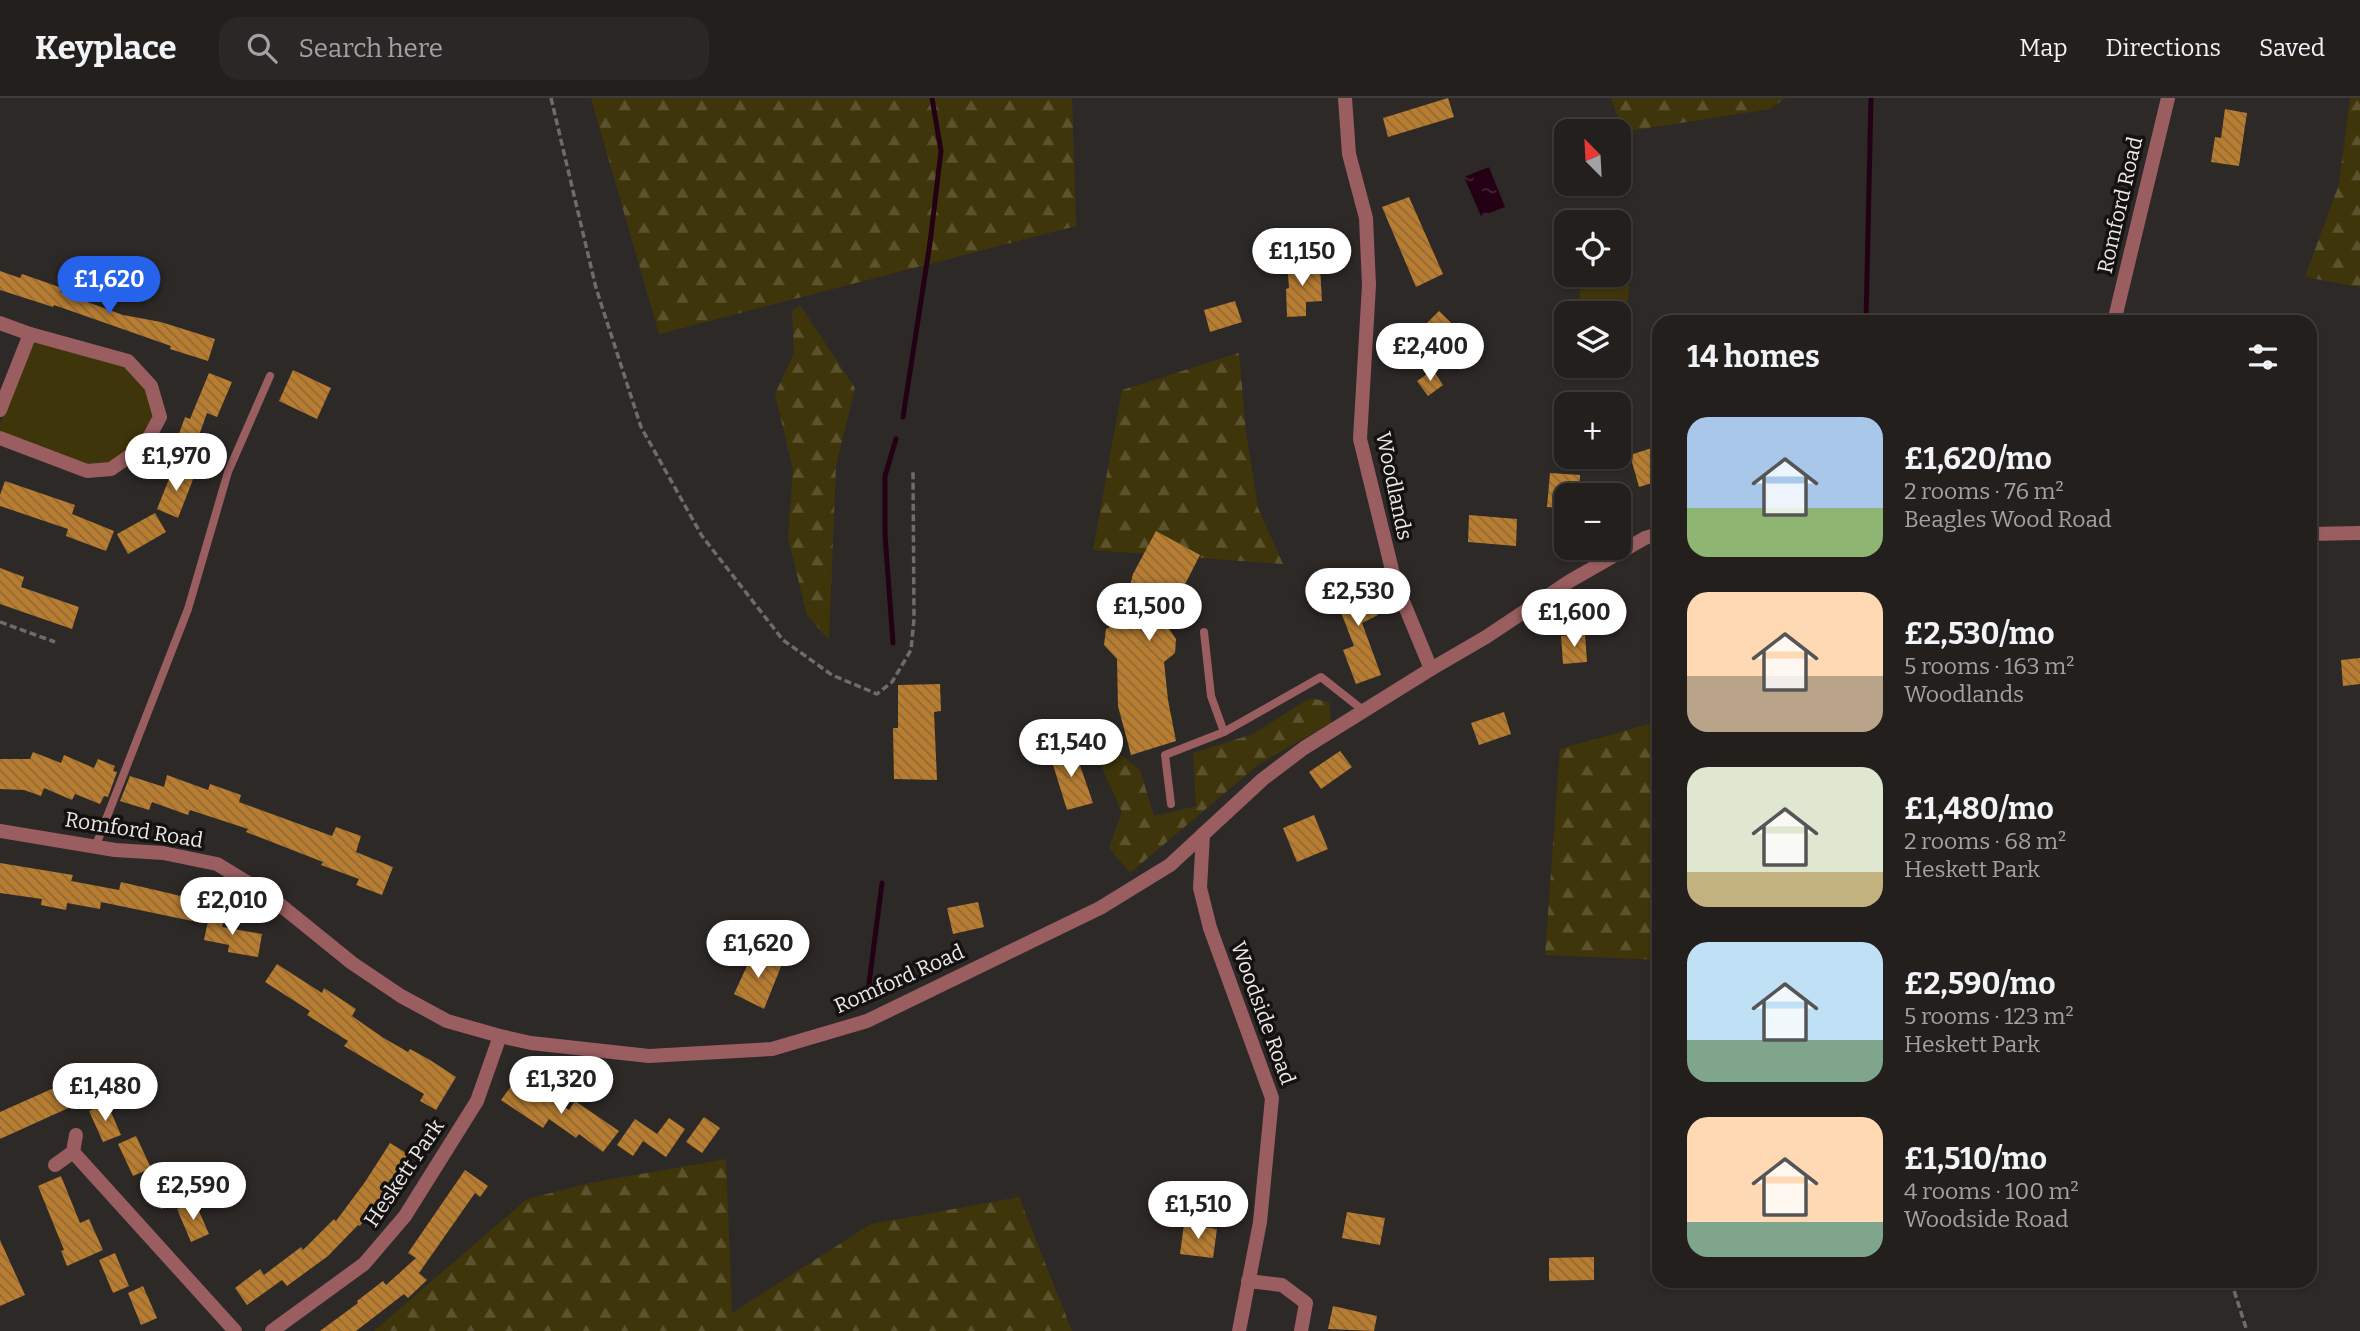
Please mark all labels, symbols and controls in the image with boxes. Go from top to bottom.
search box [219,17,709,80]
text: Keyplace [35,28,177,68]
icon: search [243,29,281,67]
text: Search here [299,33,443,64]
text: Map [2019,34,2068,62]
text: Directions [2106,34,2221,62]
text: Saved [2259,34,2325,62]
north arrow [1554,119,1631,196]
map controls [1554,119,1631,560]
street label: Romford Road [2092,134,2148,276]
button: locate [1554,210,1631,287]
pin: £1,150 [1245,228,1359,288]
text: £1,150 [1268,237,1336,265]
pin: £1,620 [52,256,166,316]
text: £1,620 [73,265,145,293]
button: layers [1554,301,1631,378]
pin: £2,400 [1373,324,1487,383]
text: £2,400 [1392,332,1468,360]
icon: filters [2244,338,2282,376]
text: 14 homes [1687,339,1820,375]
button: + [1554,392,1631,469]
street label: Woodlands [1370,430,1418,542]
pin: £1,970 [119,434,233,493]
text: £1,620/mo [1904,441,2052,477]
text: £1,970 [141,442,211,470]
icon: home [1743,445,1827,529]
text: 2 rooms · 76 m² [1904,477,2064,505]
button: − [1554,483,1631,560]
text: Beagles Wood Road [1904,505,2112,533]
pin: £2,530 [1301,568,1415,628]
text: £2,530 [1321,577,1395,605]
pin: £1,500 [1092,584,1206,643]
pin: £1,600 [1517,589,1631,649]
text: £1,500 [1113,592,1185,620]
text: £1,600 [1538,598,1611,626]
text: £2,530/mo [1904,616,2055,652]
icon: home [1743,620,1827,704]
text: 5 rooms · 163 m² [1904,652,2074,680]
text: Woodlands [1904,680,2024,708]
pin: £1,540 [1014,720,1128,779]
text: £1,540 [1035,728,1107,756]
text: £1,480/mo [1904,791,2054,827]
icon: home [1743,795,1827,879]
street label: Romford Road [63,806,205,854]
text: 2 rooms · 68 m² [1904,827,2066,855]
text: Heskett Park [1904,855,2040,883]
pin: £2,010 [175,878,289,937]
text: £2,010 [196,886,268,914]
pin: £1,620 [701,920,815,980]
text: £1,620 [722,929,794,957]
street label: Woodside Road [1225,938,1301,1088]
street label: Romford Road [830,939,968,1019]
text: £2,590/mo [1904,966,2056,1002]
icon: home [1743,970,1827,1054]
text: 5 rooms · 123 m² [1904,1002,2074,1030]
text: Heskett Park [1904,1030,2040,1058]
pin: £1,320 [504,1056,618,1116]
pin: £1,480 [48,1063,162,1123]
text: £1,320 [525,1065,597,1093]
text: £1,480 [69,1072,141,1100]
street label: Heskett Park [358,1114,450,1232]
text: £1,510/mo [1904,1141,2047,1177]
icon: home [1743,1145,1827,1229]
pin: £2,590 [136,1162,250,1222]
text: £2,590 [156,1171,230,1199]
text: 4 rooms · 100 m² [1904,1177,2079,1205]
pin: £1,510 [1141,1182,1255,1241]
text: £1,510 [1164,1190,1232,1218]
text: Woodside Road [1904,1205,2069,1233]

